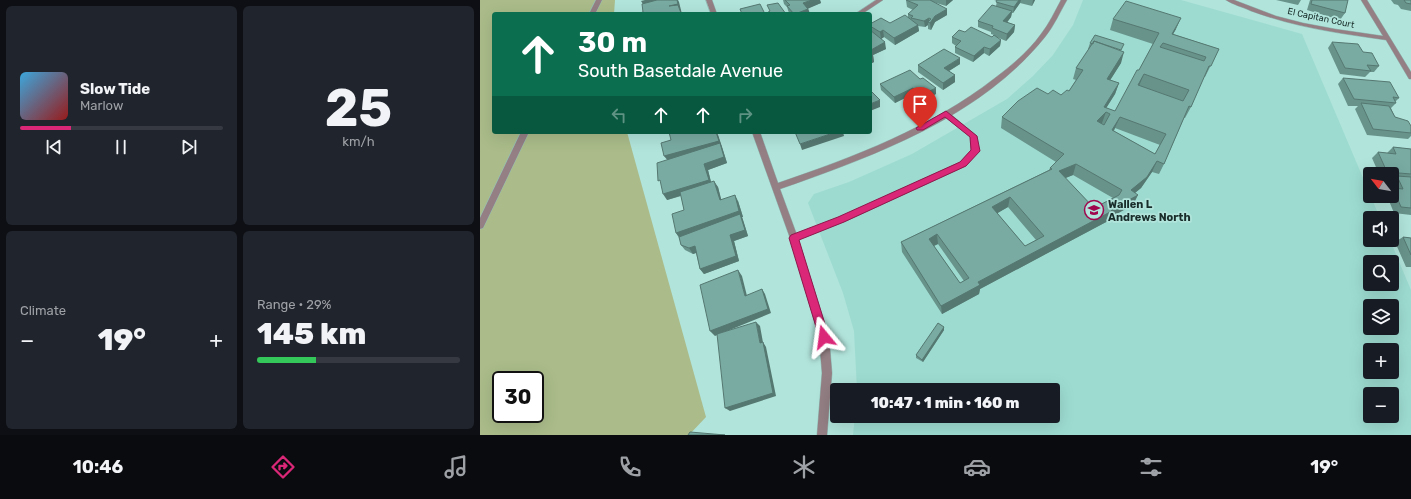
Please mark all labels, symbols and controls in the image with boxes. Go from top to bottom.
street label: El Capitan Court [1287,6,1356,30]
text: 30 m [578,26,647,59]
icon: ahead [512,28,564,80]
text: South Basetdale Avenue [578,60,783,82]
text: 25 [325,77,392,139]
text: Slow Tide [80,80,150,98]
pin [903,87,937,128]
icon: arrive [909,93,931,115]
text: Marlow [80,98,123,113]
icon: left [608,104,630,126]
icon: ahead [650,104,672,126]
icon: ahead [692,104,714,126]
icon: right [734,104,756,126]
text: km/h [342,134,375,149]
icon: previous [43,136,65,158]
icon: pause [110,136,132,158]
icon: next [178,136,200,158]
north arrow [1363,167,1399,203]
map controls [1363,167,1399,423]
place label: Wallen L Andrews North [1108,198,1191,224]
school or university icon: Wallen L Andrews North [1083,199,1105,221]
button: sound [1363,211,1399,247]
button: search [1363,255,1399,291]
text: Range · 29% [257,297,332,312]
button: layers [1363,299,1399,335]
text: Climate [20,303,66,318]
text: 145 km [257,316,366,352]
position arrow [803,316,845,358]
text: 19° [98,322,146,358]
text: − [20,327,34,354]
text: + [209,327,223,354]
button: + [1363,343,1399,379]
speed limit sign: 30 [492,371,544,423]
button: − [1363,387,1399,423]
text: 10:47 · 1 min · 160 m [871,394,1019,412]
icon: directions [269,453,297,481]
icon: music [442,453,470,481]
icon: phone [616,453,644,481]
icon: climate [790,453,818,481]
icon: car [963,453,991,481]
icon: filters [1137,453,1165,481]
text: 10:46 [73,456,123,478]
text: 19° [1310,456,1338,478]

